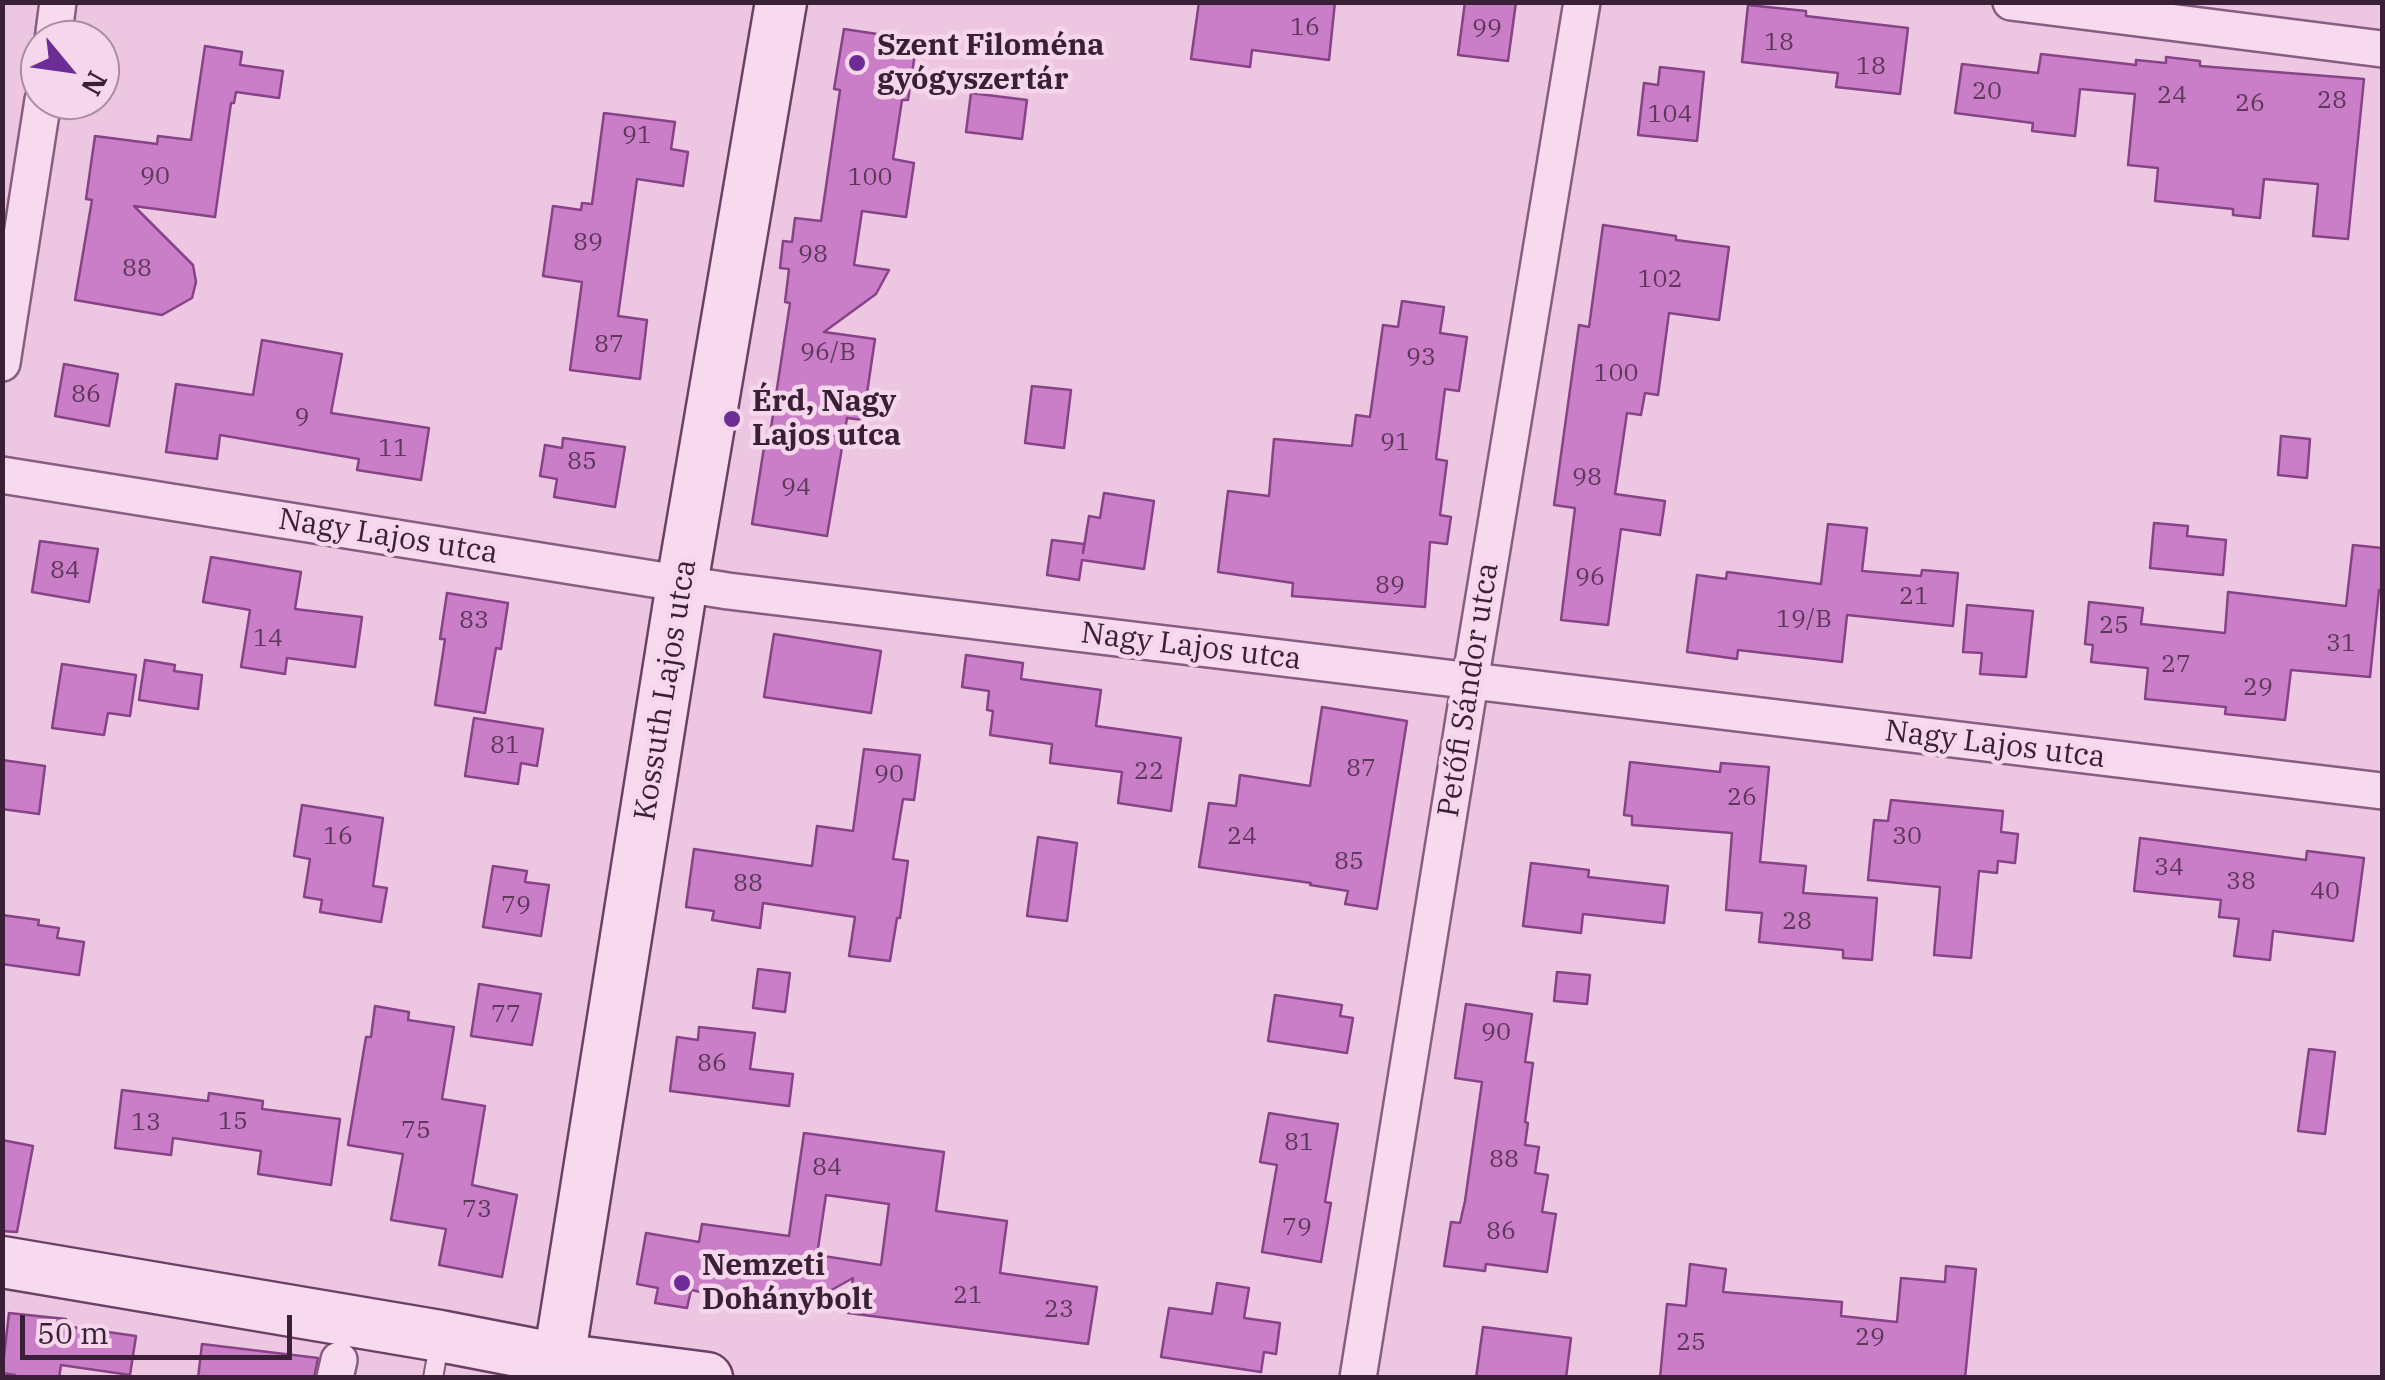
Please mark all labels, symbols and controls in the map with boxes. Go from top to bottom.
house number: 16 [1290,13,1320,43]
house number: 99 [1472,14,1502,44]
north arrow [20,20,120,120]
place label: Szent Filoména gyógyszertár [877,28,1104,98]
house number: 18 [1764,28,1794,58]
marker: Szent Filoména gyógyszertár [846,52,868,74]
house number: 18 [1856,52,1886,82]
text: N [73,65,116,102]
house number: 20 [1972,77,2002,107]
house number: 24 [2157,81,2187,111]
house number: 28 [2317,86,2347,116]
house number: 26 [2235,89,2265,119]
house number: 104 [1648,100,1692,130]
house number: 91 [622,121,652,151]
house number: 90 [140,162,170,192]
house number: 100 [848,163,892,193]
house number: 89 [573,228,603,258]
house number: 98 [798,240,828,270]
house number: 88 [122,254,152,284]
house number: 102 [1638,265,1682,295]
house number: 87 [594,330,624,360]
house number: 96/B [800,338,856,368]
house number: 93 [1406,343,1436,373]
house number: 100 [1594,359,1638,389]
house number: 86 [71,380,101,410]
place label: Érd, Nagy Lajos utca [752,384,901,454]
house number: 9 [295,403,309,433]
marker: Érd, Nagy Lajos utca [721,408,743,430]
house number: 91 [1380,428,1410,458]
house number: 11 [378,434,408,464]
house number: 85 [567,447,597,477]
house number: 98 [1572,463,1602,493]
house number: 94 [781,473,811,503]
street label: Nagy Lajos utca [276,502,500,572]
house number: 84 [50,556,80,586]
street label: Kossuth Lajos utca [628,557,704,823]
street label: Petőfi Sándor utca [1431,560,1507,820]
house number: 96 [1575,563,1605,593]
house number: 89 [1375,571,1405,601]
house number: 21 [1899,582,1929,612]
house number: 19/B [1776,605,1832,635]
house number: 83 [459,606,489,636]
house number: 25 [2099,611,2129,641]
street label: Nagy Lajos utca [1079,616,1303,678]
house number: 14 [253,624,283,654]
house number: 31 [2326,629,2356,659]
house number: 27 [2161,650,2191,680]
house number: 29 [2243,673,2273,703]
street label: Nagy Lajos utca [1883,714,2107,776]
house number: 81 [490,731,520,761]
house number: 87 [1346,754,1376,784]
house number: 22 [1134,757,1164,787]
house number: 90 [874,760,904,790]
house number: 26 [1727,783,1757,813]
house number: 16 [323,822,353,852]
house number: 24 [1227,822,1257,852]
house number: 30 [1892,822,1922,852]
house number: 85 [1334,847,1364,877]
house number: 34 [2154,853,2184,883]
house number: 38 [2226,867,2256,897]
house number: 88 [733,869,763,899]
house number: 40 [2310,877,2340,907]
house number: 79 [501,891,531,921]
house number: 28 [1782,907,1812,937]
house number: 77 [491,1000,521,1030]
house number: 90 [1481,1018,1511,1048]
house number: 86 [697,1049,727,1079]
house number: 15 [218,1107,248,1137]
house number: 13 [131,1108,161,1138]
house number: 75 [401,1116,431,1146]
house number: 81 [1284,1128,1314,1158]
house number: 88 [1489,1145,1519,1175]
house number: 84 [812,1153,842,1183]
house number: 73 [462,1195,492,1225]
house number: 79 [1282,1213,1312,1243]
house number: 86 [1486,1217,1516,1247]
place label: Nemzeti Dohánybolt [702,1248,873,1318]
marker: Nemzeti Dohánybolt [671,1272,693,1294]
house number: 21 [953,1281,983,1311]
scale bar [25,1295,298,1357]
house number: 23 [1044,1295,1074,1325]
text: 50 m [37,1313,109,1352]
house number: 29 [1855,1323,1885,1353]
house number: 25 [1676,1328,1706,1358]

